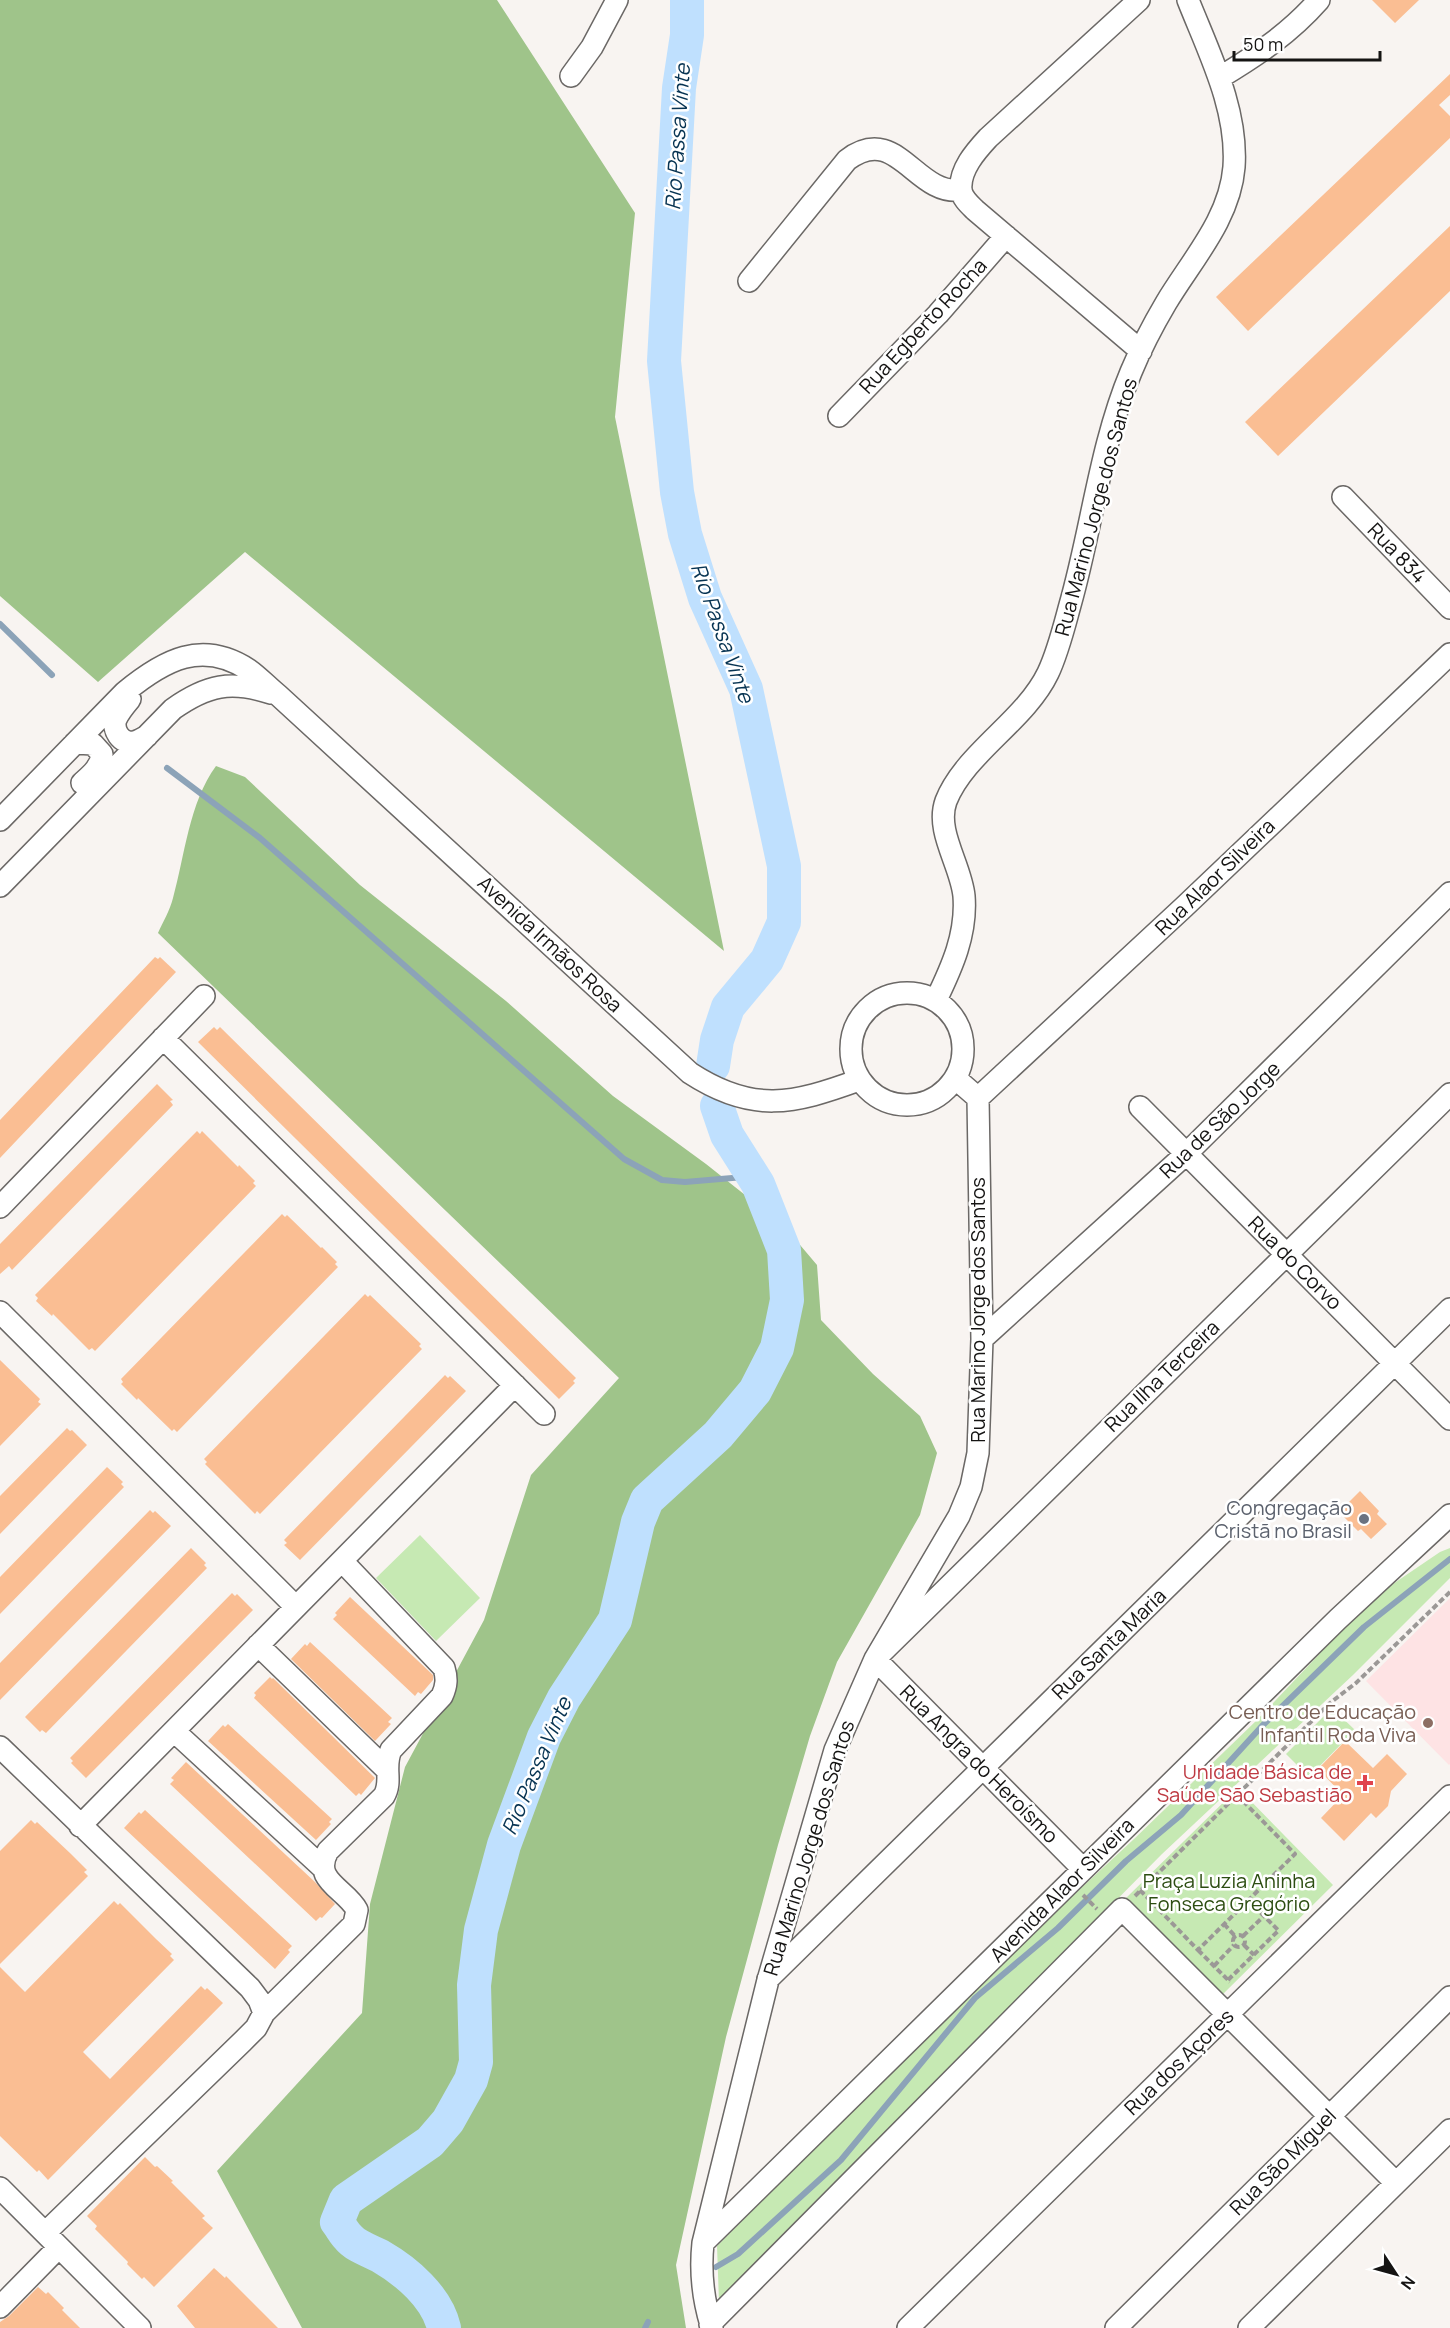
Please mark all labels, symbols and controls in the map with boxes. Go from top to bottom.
scale bar [1234,24,1380,62]
text: 50 m [1243,32,1283,56]
water label: Rio Passa Vinte [658,61,696,211]
street label: Rua Egberto Rocha [853,252,992,399]
street label: Rua Marino Jorge dos Santos [1048,375,1143,639]
street label: Rua 834 [1362,517,1433,589]
water label: Rio Passa Vinte [685,559,762,708]
street label: Rua Alaor Silveira [1149,812,1280,941]
street label: Avenida Irmãos Rosa [472,869,629,1018]
street label: Rua de São Jorge [1153,1055,1286,1184]
street label: Rua Marino Jorge dos Santos [964,1177,991,1443]
street label: Rua do Corvo [1243,1210,1348,1316]
street label: Rua Ilha Terceira [1098,1314,1225,1437]
place label: Congregação Cristã no Brasil [1215,1494,1352,1544]
marker: Congregação Cristã no Brasil [1357,1512,1371,1526]
street label: Rua Santa Maria [1046,1582,1172,1705]
street label: Rua Angra do Heroísmo [894,1679,1065,1849]
water label: Rio Passa Vinte [495,1691,578,1838]
place label: Centro de Educação Infantil Roda Viva [1229,1698,1416,1748]
marker: Centro de Educação Infantil Roda Viva [1421,1716,1435,1730]
street label: Rua Marino Jorge dos Santos [757,1717,860,1979]
place label: Unidade Básica de Saúde São Sebastião [1157,1758,1352,1808]
marker: Unidade Básica de Saúde São Sebastião [1356,1774,1374,1792]
street label: Avenida Alaor Silveira [984,1812,1140,1968]
park label: Praça Luzia Aninha Fonseca Gregório [1143,1867,1315,1917]
street label: Rua dos Açores [1118,2003,1239,2121]
street label: Rua São Miguel [1223,2102,1342,2221]
north arrow [1366,2244,1426,2304]
text: N [1396,2272,1420,2294]

